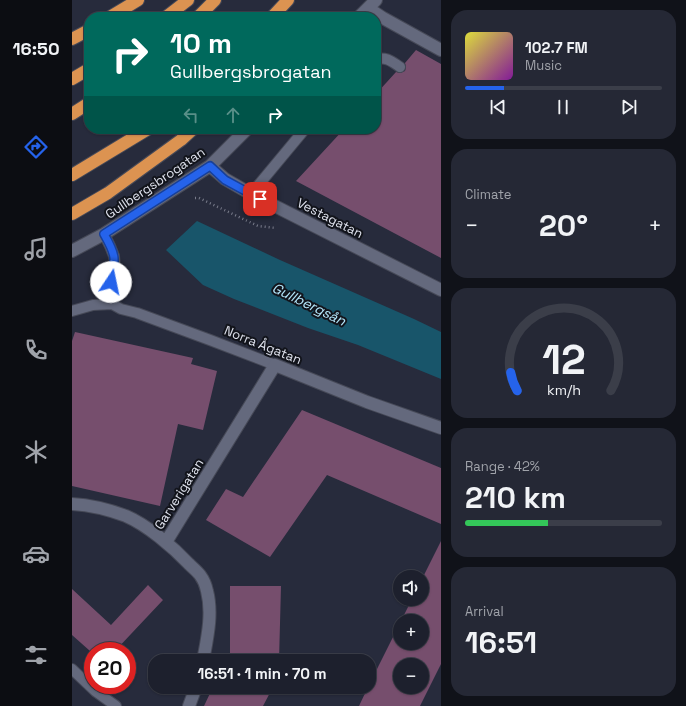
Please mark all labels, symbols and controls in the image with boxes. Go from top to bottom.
text: 10 m [170,25,232,61]
icon: right [104,28,156,80]
text: 16:50 [12,37,60,60]
text: 102.7 FM [525,38,588,57]
text: Music [525,57,562,74]
text: Gullbergsbrogatan [170,60,332,83]
icon: previous [487,96,509,118]
icon: pause [552,96,574,118]
icon: next [618,96,640,118]
icon: left [180,104,202,126]
icon: ahead [222,104,244,126]
icon: right [264,104,286,126]
icon: directions [22,133,50,161]
street label: Gullbergsbrogatan [102,143,208,223]
pin [243,182,277,216]
text: Climate [465,186,511,203]
icon: arrive [249,188,271,210]
street label: Vestagatan [294,194,366,242]
text: 20° [539,206,588,245]
text: − [465,211,479,239]
text: + [648,211,662,239]
icon: music [22,235,50,263]
position arrow [90,261,132,303]
water label: Gullbergsån [269,278,349,330]
street label: Norra Ågatan [222,322,304,368]
text: 12 [542,333,585,386]
icon: phone [22,336,50,364]
text: km/h [546,381,581,399]
icon: climate [22,438,50,466]
street label: Garverigatan [151,455,207,533]
text: Range · 42% [465,458,540,475]
text: 210 km [465,478,566,517]
icon: car [22,540,50,568]
map controls [393,570,429,694]
button: sound [393,570,429,606]
text: Arrival [465,603,504,620]
button: + [393,614,429,650]
text: 16:51 [465,623,537,662]
icon: filters [22,641,50,669]
speed limit sign: 20 [84,642,136,694]
button: − [393,658,429,694]
text: 16:51 · 1 min · 70 m [197,664,327,683]

